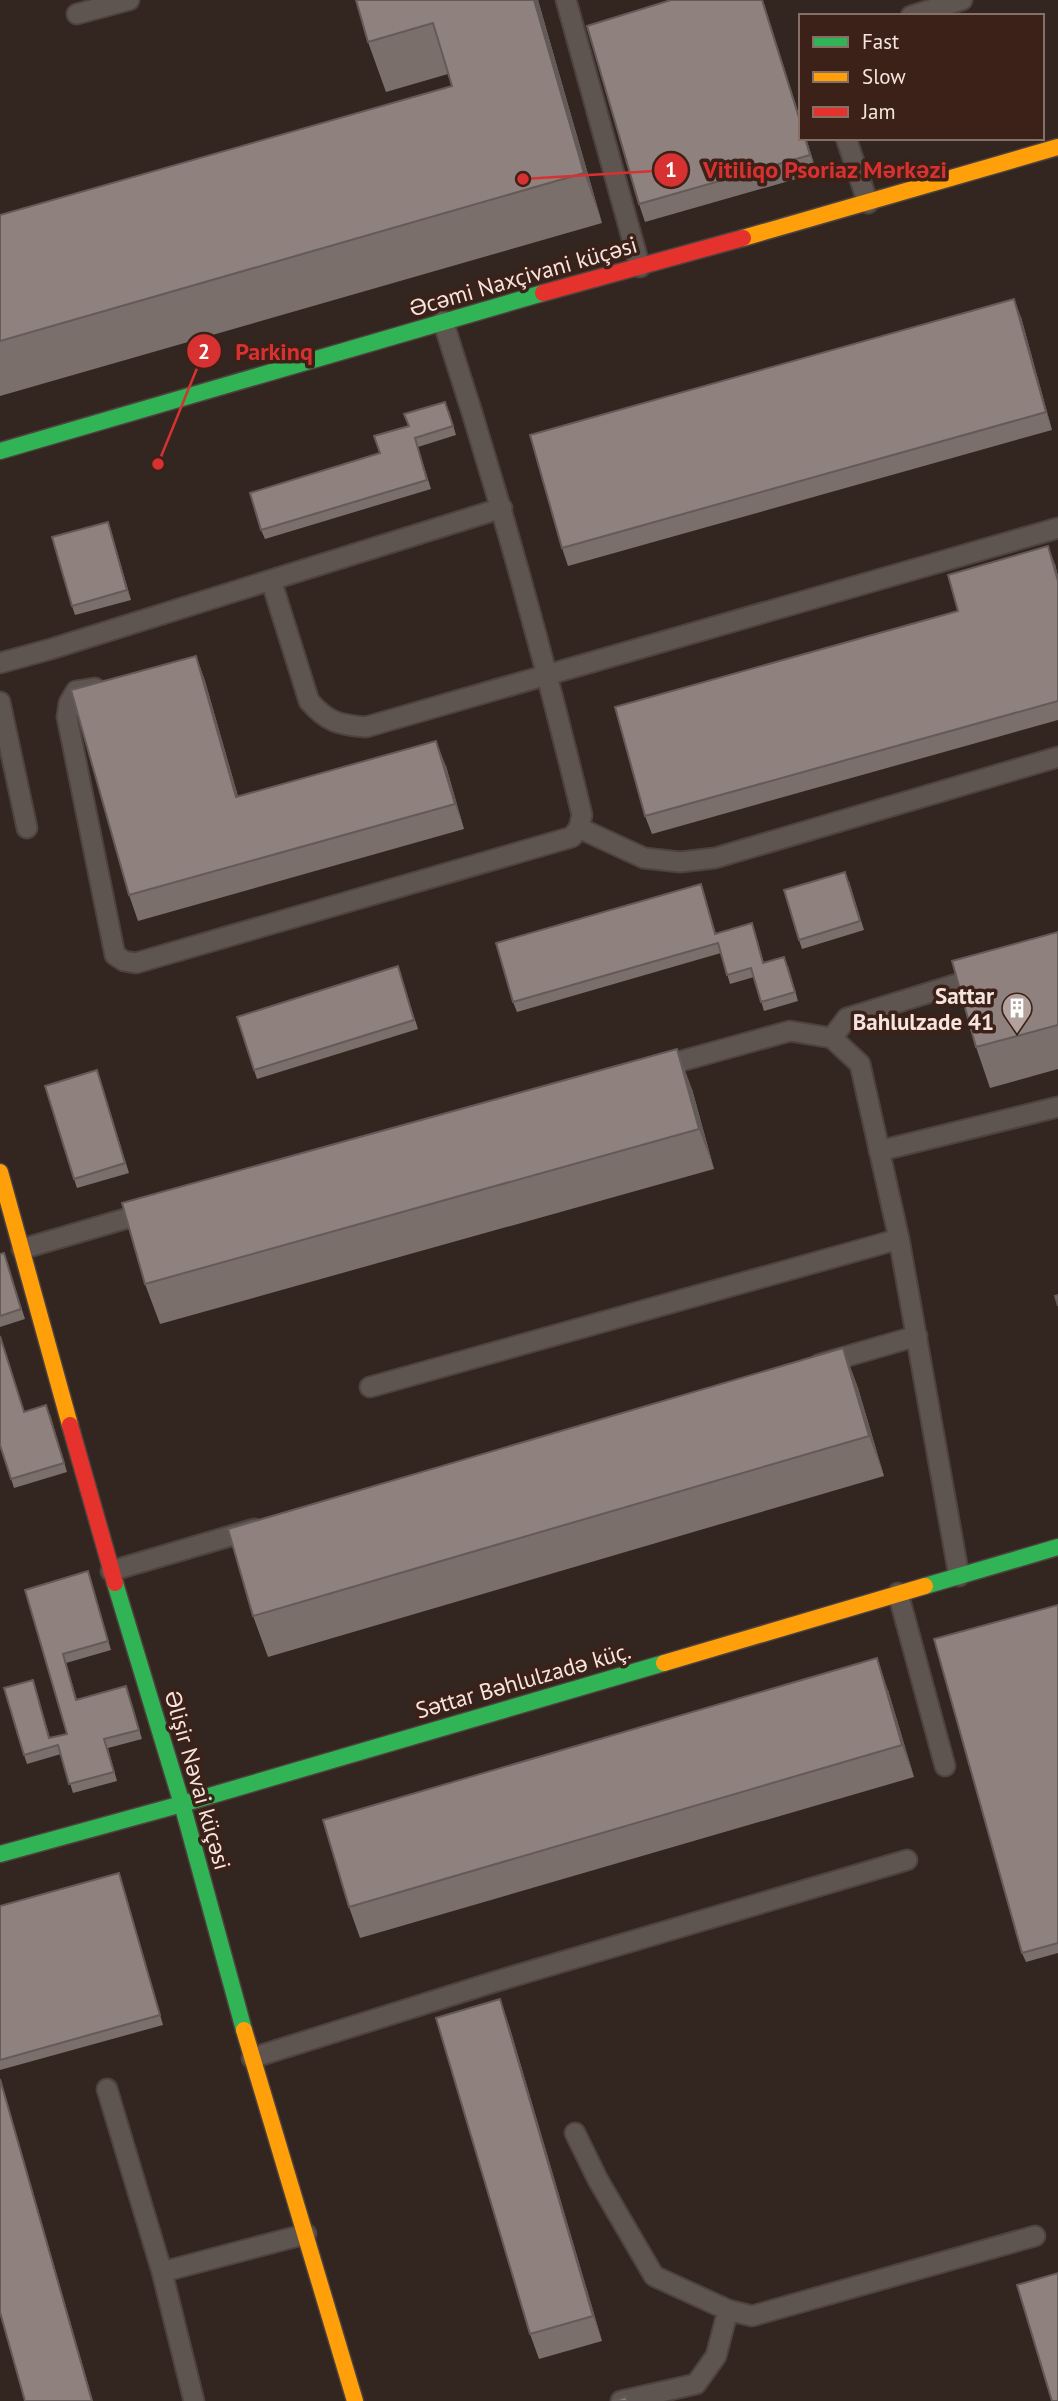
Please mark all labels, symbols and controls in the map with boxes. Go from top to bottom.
legend [799,14,1044,140]
text: Fast [862,28,899,55]
text: Slow [862,63,906,90]
text: Jam [861,98,896,125]
callout: Vitiliqo Psoriaz Mərkəzi [654,147,961,192]
text: Vitiliqo Psoriaz Mərkəzi [702,154,947,185]
text: 1 [665,156,677,183]
street label: Əcəmi Naxçivani küçəsi [406,230,640,322]
callout: Parkinq [186,329,327,374]
text: Parkinq [235,336,313,367]
text: 2 [198,338,210,365]
place label: Sattar Bahlulzade 41 [853,981,995,1036]
building icon: Sattar Bahlulzade 41 [1000,991,1034,1035]
street label: Səttar Bəhlulzadə küç. [412,1635,634,1725]
street label: Əlişir Nəvai küçəsi [158,1687,238,1873]

